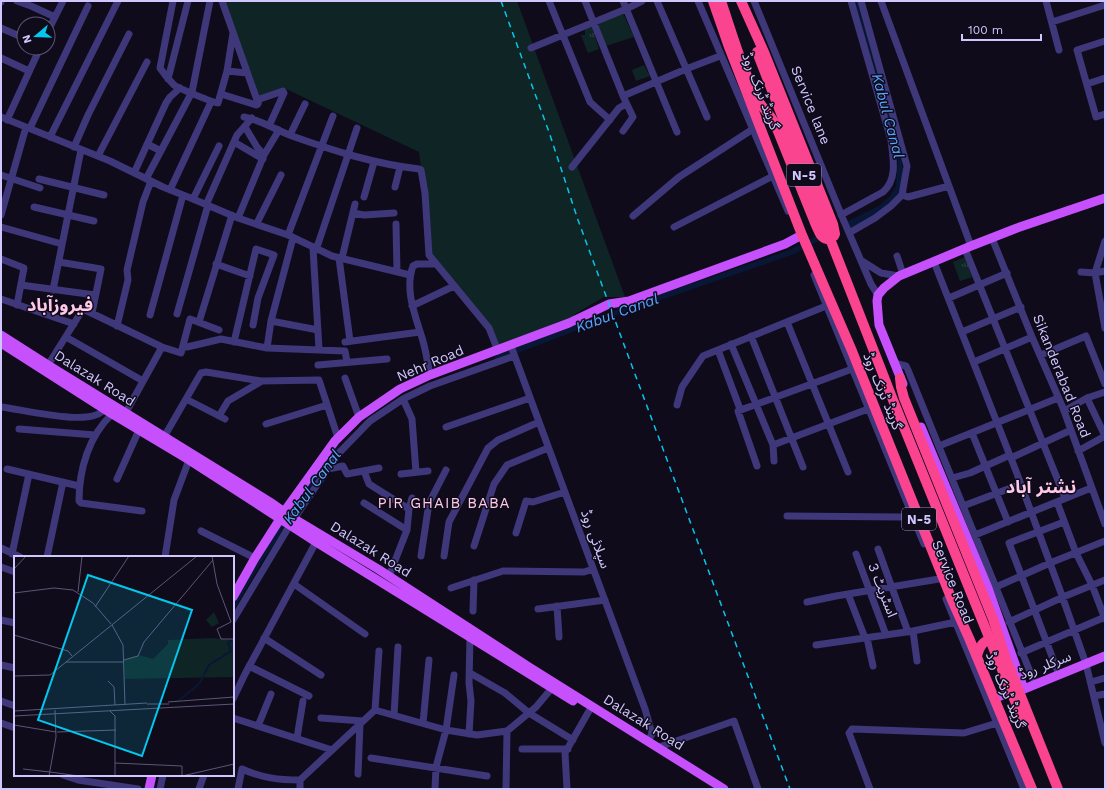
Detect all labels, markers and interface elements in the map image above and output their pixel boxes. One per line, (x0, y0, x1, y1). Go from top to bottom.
north arrow (16, 16, 56, 56)
scale bar (962, 16, 1041, 42)
text: 100 m (968, 23, 1003, 37)
text: N (20, 33, 34, 45)
street label: گرینڈ ٹرنک روڈ (738, 50, 783, 133)
street label: Service lane (788, 63, 834, 147)
water label: Kabul Canal (868, 71, 908, 161)
road number: N-5 (787, 164, 821, 186)
water label: Kabul Canal (573, 289, 662, 336)
district label: فیروزآباد (27, 294, 93, 316)
street label: Sikanderabad Road (1030, 312, 1094, 440)
street label: Nehr Road (394, 342, 466, 384)
street label: Dalazak Road (52, 347, 138, 409)
street label: گرینڈ ٹرنک روڈ (859, 350, 906, 432)
water label: Kabul Canal (279, 446, 345, 528)
district label: نشتر آباد (1006, 476, 1076, 498)
district label: PIR GHAIB BABA (378, 494, 510, 512)
street label: سپلائی روڈ (576, 507, 614, 571)
road number: N-5 (902, 508, 936, 530)
street label: Dalazak Road (328, 518, 414, 580)
street label: Service Road (929, 538, 977, 626)
inset map (14, 556, 234, 776)
street label: اسٹریٹ 3 (864, 560, 901, 620)
street label: سرکلر روڈ (1017, 648, 1074, 683)
street label: گرینڈ ٹرنک روڈ (982, 649, 1029, 731)
street label: Dalazak Road (601, 691, 687, 753)

